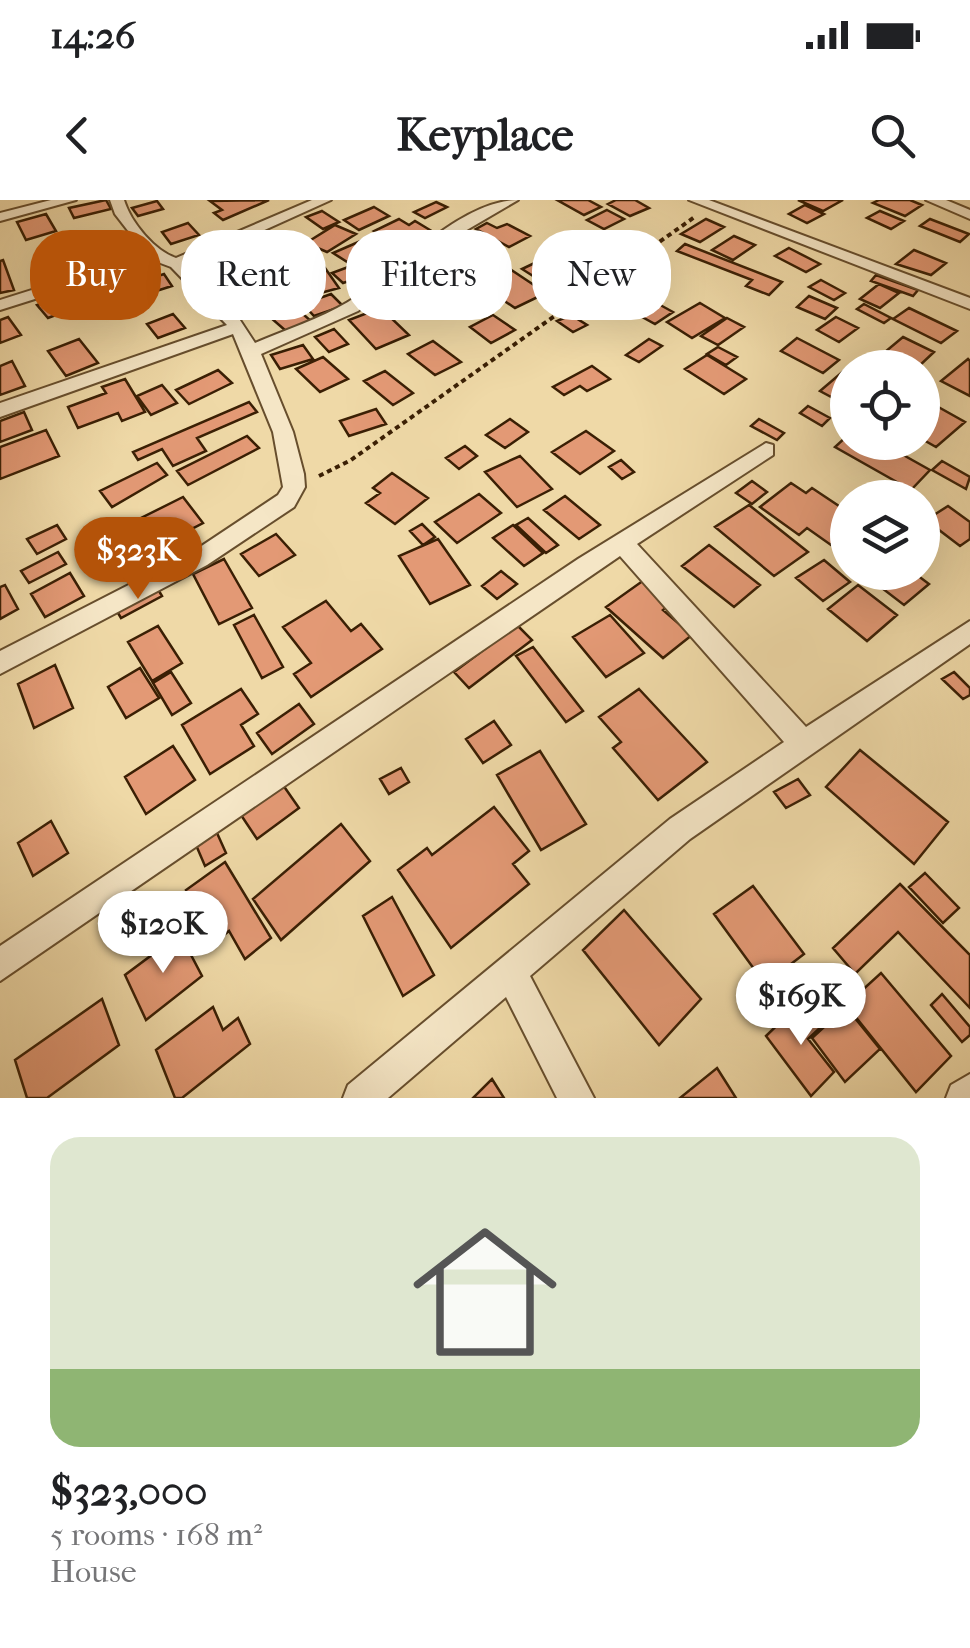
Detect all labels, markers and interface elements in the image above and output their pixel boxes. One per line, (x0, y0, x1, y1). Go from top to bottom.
text: 14:26 (50, 13, 135, 58)
icon: back (50, 108, 105, 163)
icon: search (865, 108, 920, 163)
text: Keyplace (397, 109, 573, 162)
chip: Buy (30, 230, 161, 320)
chip: Rent (181, 230, 326, 320)
chip: Filters (346, 230, 512, 320)
chip: New (532, 230, 671, 320)
map controls (830, 350, 940, 590)
button: locate (830, 350, 940, 460)
button: layers (830, 480, 940, 590)
pin: $323K (68, 517, 208, 602)
text: $323K (96, 531, 180, 568)
pin: $120K (93, 891, 233, 976)
text: $120K (120, 905, 206, 942)
pin: $169K (731, 963, 871, 1048)
text: $169K (758, 977, 844, 1014)
icon: home (395, 1202, 575, 1382)
text: $323,000 (50, 1467, 207, 1516)
text: 5 rooms · 168 m² (50, 1516, 262, 1553)
text: House (50, 1553, 137, 1590)

